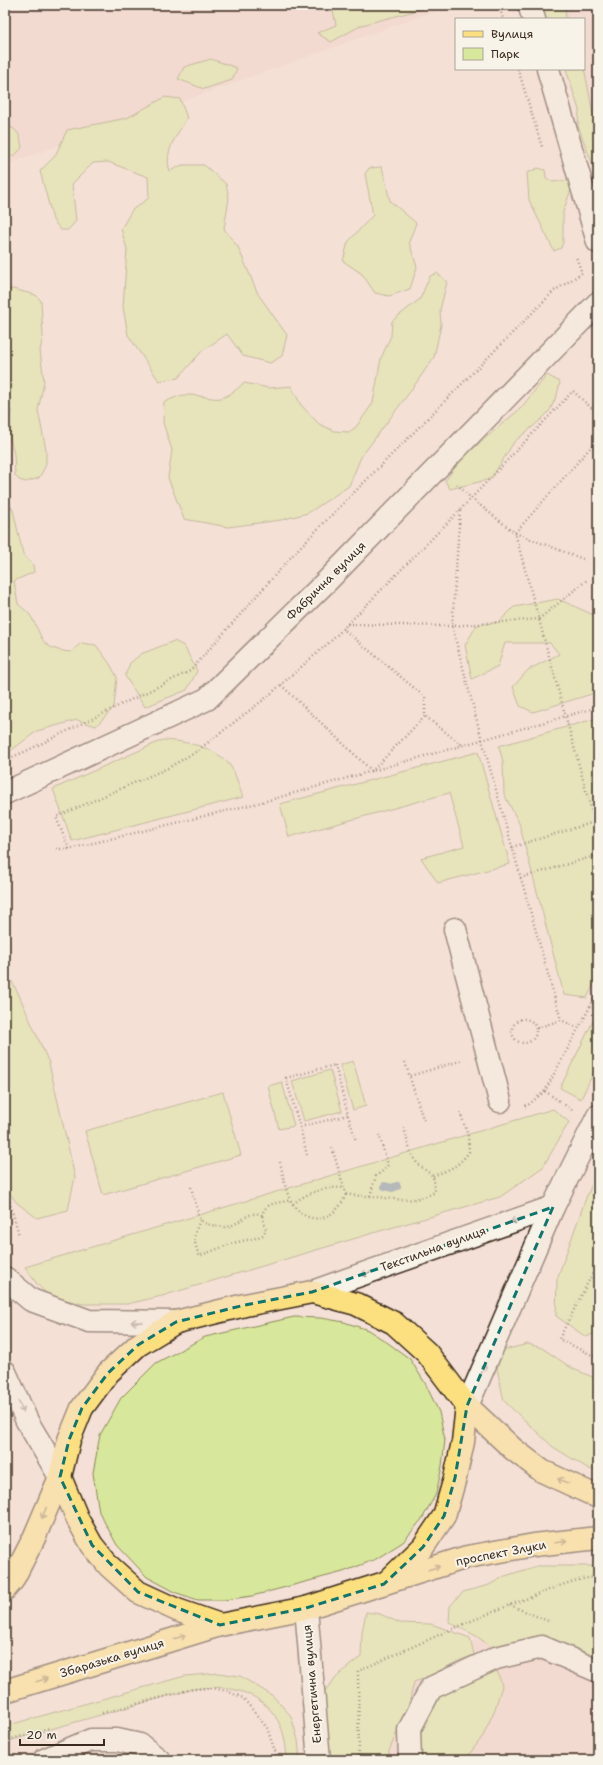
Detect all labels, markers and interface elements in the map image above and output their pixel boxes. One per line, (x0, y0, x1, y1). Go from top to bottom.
legend (455, 18, 585, 70)
text: Вулиця (491, 26, 533, 42)
text: Парк (491, 46, 520, 62)
street label: Фабрична вулиця (283, 538, 369, 624)
one-way arrow (510, 1216, 522, 1224)
street label: Текстильна вулиця (378, 1222, 488, 1276)
one-way arrow (362, 1269, 374, 1277)
one-way arrow (131, 1318, 144, 1326)
one-way arrow (479, 1364, 487, 1376)
one-way arrow (18, 1401, 25, 1413)
one-way arrow (557, 1477, 569, 1484)
one-way arrow (40, 1506, 48, 1518)
street label: проспект Злуки (455, 1536, 548, 1570)
one-way arrow (554, 1538, 567, 1546)
one-way arrow (428, 1564, 441, 1571)
street label: Енергетична вулиця (299, 1624, 325, 1744)
one-way arrow (173, 1633, 186, 1640)
street label: Збаразька вулиця (58, 1635, 166, 1681)
one-way arrow (36, 1676, 49, 1683)
scale bar (20, 1721, 104, 1747)
text: 20 m (26, 1727, 57, 1743)

